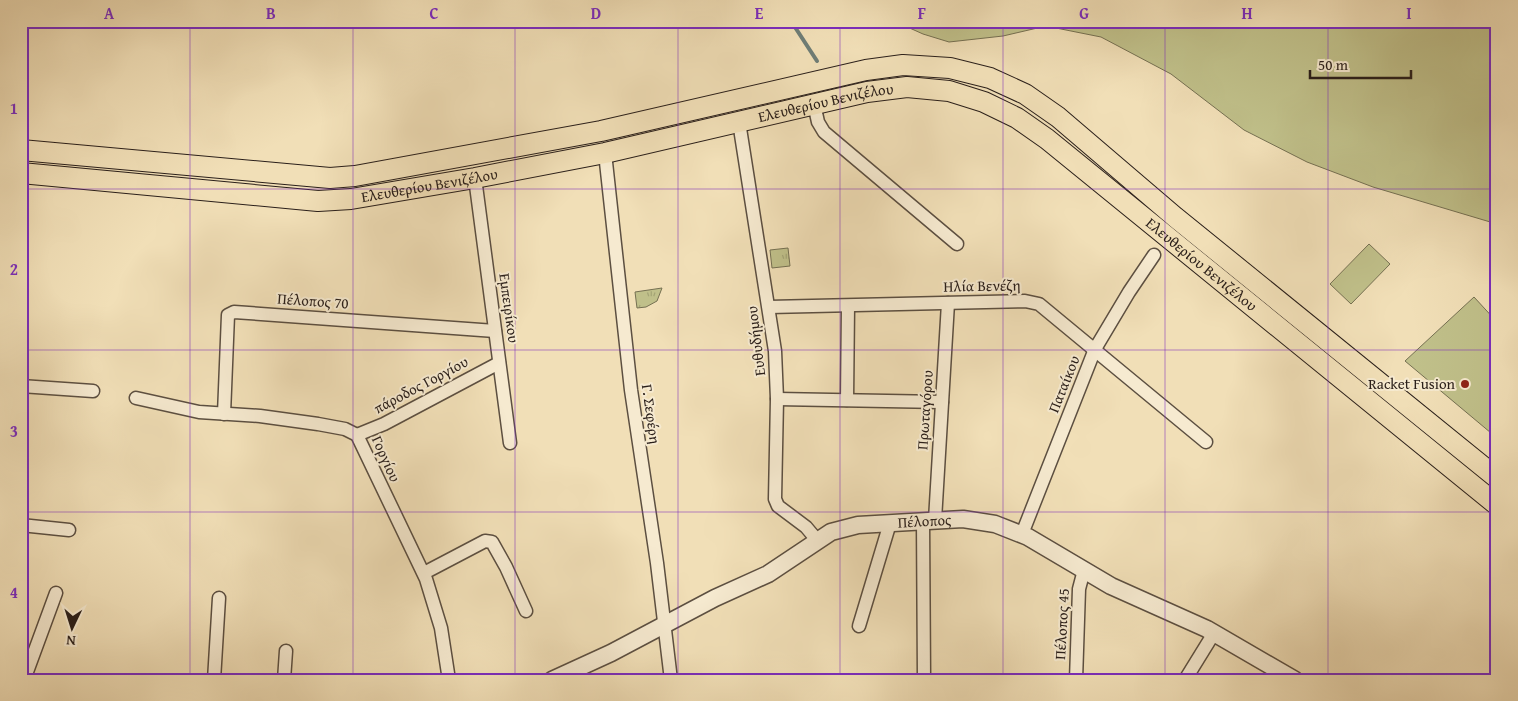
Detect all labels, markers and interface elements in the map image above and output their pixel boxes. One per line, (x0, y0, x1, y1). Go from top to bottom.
text: A (104, 1, 115, 25)
text: B (266, 1, 276, 25)
text: C (429, 1, 439, 25)
text: D (591, 1, 601, 25)
text: E (755, 1, 764, 25)
text: F (918, 1, 926, 25)
text: G (1079, 1, 1089, 25)
text: H (1241, 1, 1253, 25)
text: I (1406, 1, 1412, 25)
scale bar (1310, 48, 1412, 80)
text: 50 m (1318, 54, 1349, 75)
street label: Ελευθερίου Βενιζέλου (756, 78, 895, 127)
text: 1 (10, 96, 18, 120)
street label: Ελευθερίου Βενιζέλου (360, 163, 500, 207)
street label: Ελευθερίου Βενιζέλου (1142, 212, 1262, 316)
text: 2 (10, 257, 18, 281)
street label: Εμπειρίκου (494, 272, 525, 344)
street label: Ηλία Βενέζη (943, 274, 1021, 297)
street label: Πέλοπος 70 (277, 288, 349, 313)
street label: Ευθυδήμου (741, 305, 770, 377)
street label: πάροδος Γοργίου (370, 351, 472, 418)
street label: Παταίκου (1043, 352, 1085, 416)
street label: Πρωταγόρου (911, 369, 938, 450)
place label: Racket Fusion (1368, 373, 1456, 394)
marker: Racket Fusion (1459, 378, 1471, 390)
street label: Γ. Σεφέρη (637, 383, 666, 445)
text: 3 (10, 419, 18, 443)
street label: Γοργίου (367, 432, 406, 485)
street label: Πέλοπος (897, 509, 953, 533)
text: 4 (10, 580, 18, 604)
street label: Πέλοπος 45 (1049, 588, 1074, 660)
north arrow (48, 604, 98, 654)
text: N (65, 631, 76, 651)

